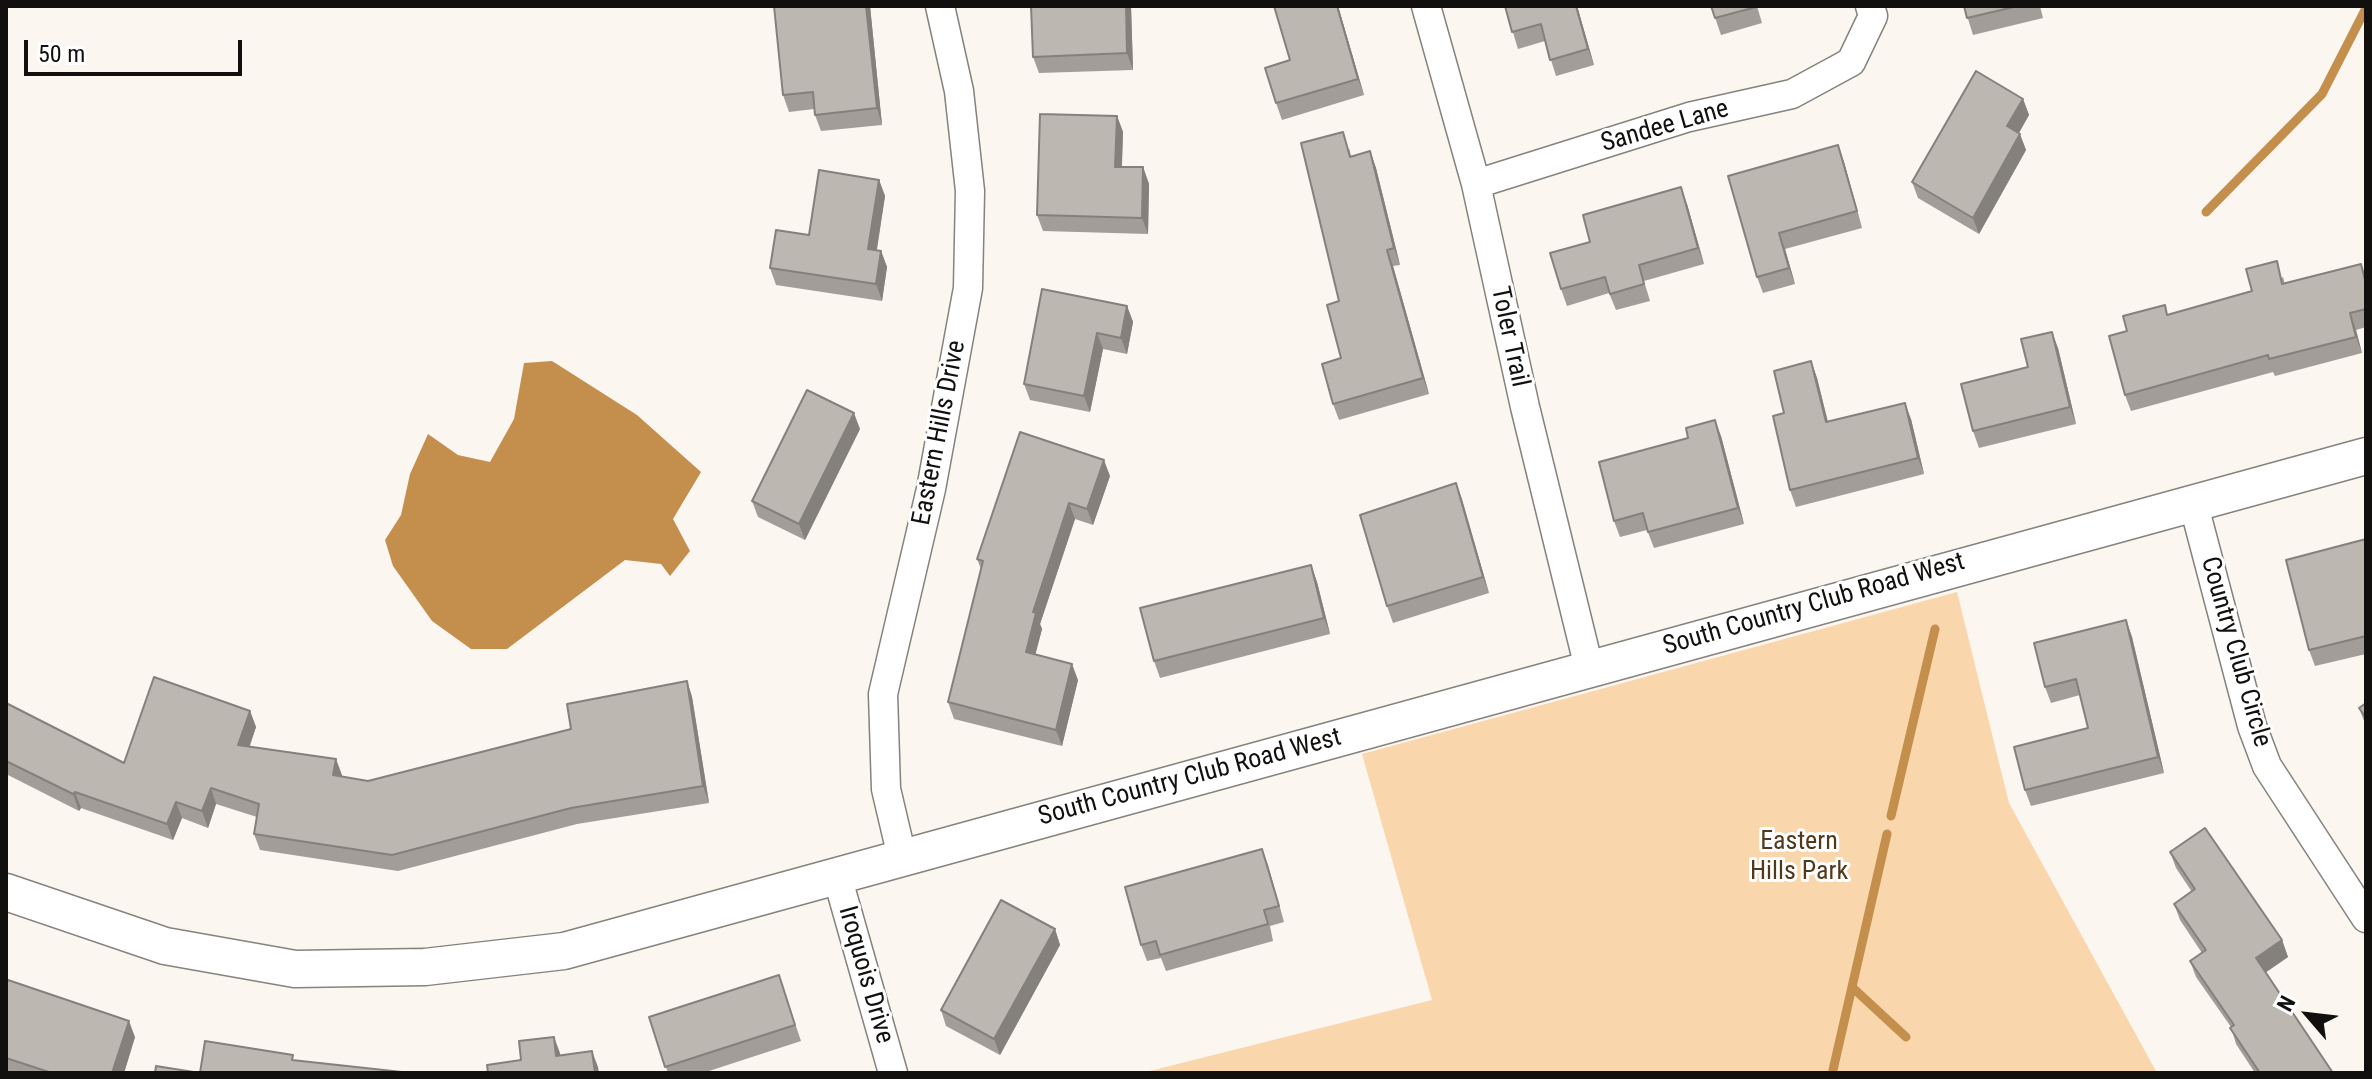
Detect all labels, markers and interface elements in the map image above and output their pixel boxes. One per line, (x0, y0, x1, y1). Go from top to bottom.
scale bar (28, 24, 246, 74)
text: 50 m (38, 40, 85, 68)
street label: Sandee Lane (1598, 94, 1732, 160)
street label: Toler Trail (1483, 284, 1535, 390)
street label: Eastern Hills Drive (907, 338, 973, 528)
street label: South Country Club Road West (1660, 547, 1968, 663)
street label: Country Club Circle (2193, 553, 2277, 751)
street label: South Country Club Road West (1035, 723, 1345, 833)
park label: Eastern Hills Park (1750, 826, 1848, 888)
street label: Iroquois Drive (831, 903, 899, 1047)
north arrow (2268, 975, 2348, 1055)
text: N (2272, 992, 2301, 1015)

